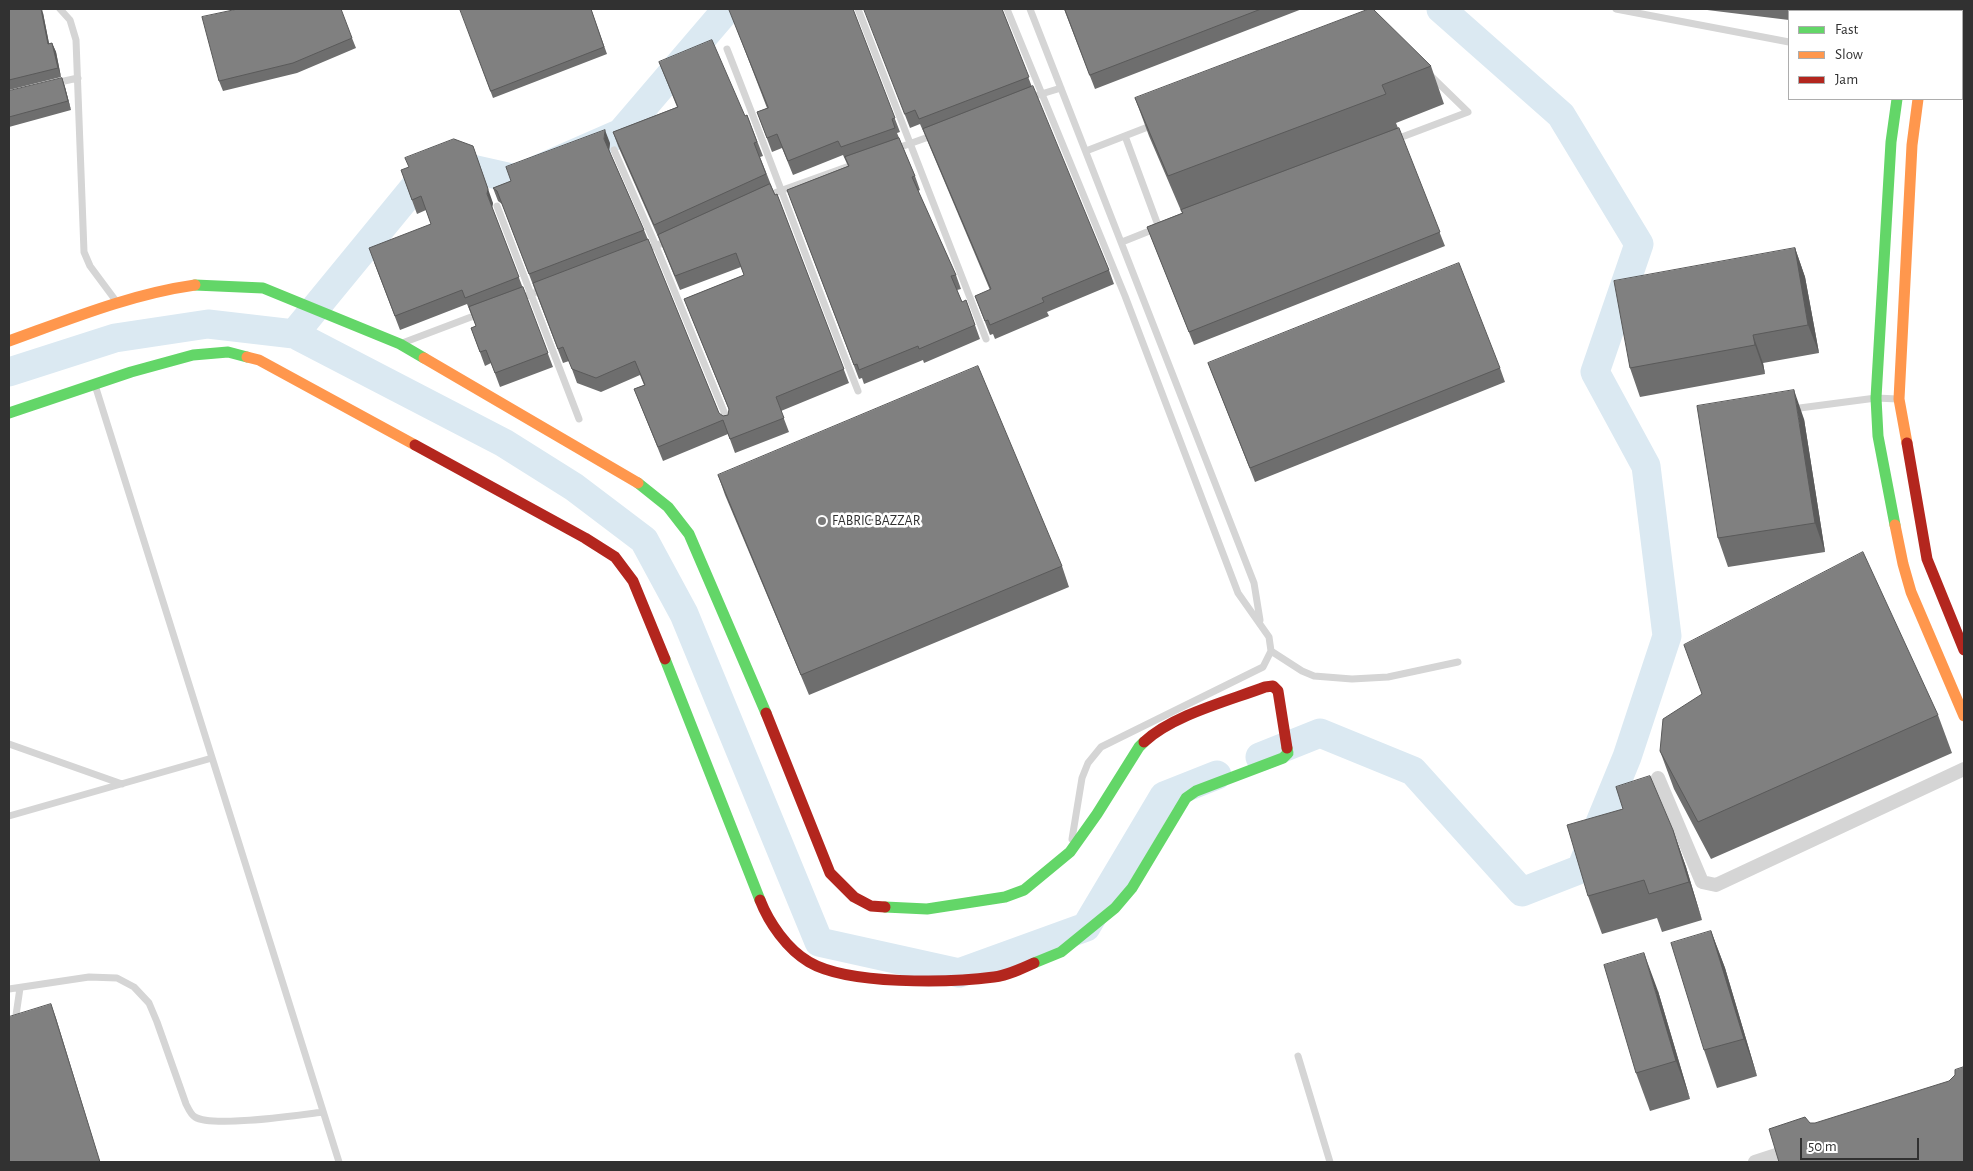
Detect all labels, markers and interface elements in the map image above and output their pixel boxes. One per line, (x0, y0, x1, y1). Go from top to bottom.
legend (1788, 10, 1963, 100)
text: Fast (1835, 22, 1858, 37)
text: Slow (1835, 47, 1863, 62)
text: Jam (1835, 72, 1858, 87)
place label: FABRIC BAZZAR (832, 513, 920, 529)
marker: FABRIC BAZZAR (816, 515, 828, 527)
scale bar (1803, 1128, 1922, 1160)
text: 50 m (1808, 1139, 1837, 1154)

